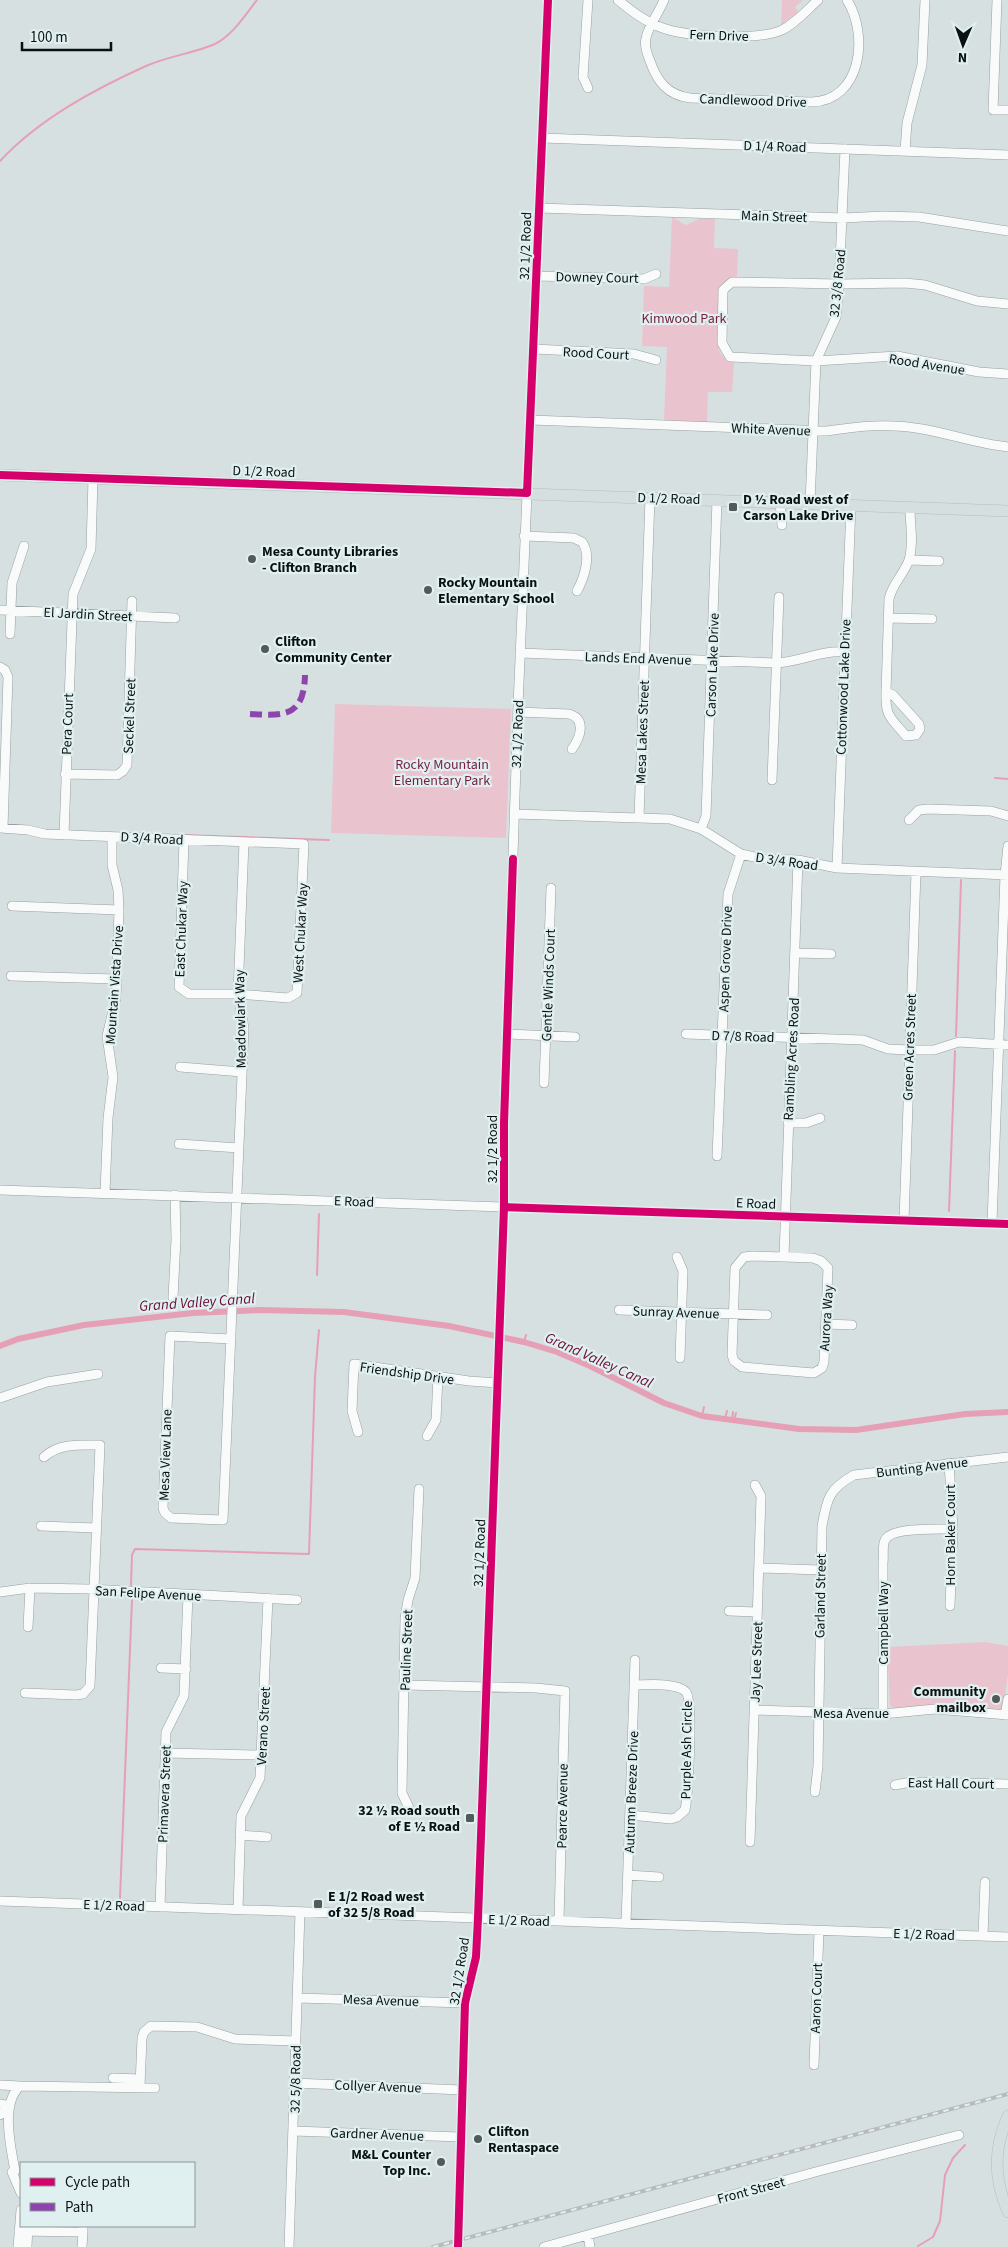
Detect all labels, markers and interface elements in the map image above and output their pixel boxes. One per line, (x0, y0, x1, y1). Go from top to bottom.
scale bar (22, 20, 111, 52)
north arrow (938, 20, 988, 70)
street label: Fern Drive (689, 25, 749, 47)
text: 100 m (30, 27, 68, 48)
text: N (958, 47, 968, 67)
street label: Candlewood Drive (699, 89, 807, 113)
street label: D 1/4 Road (743, 136, 807, 158)
street label: Main Street (741, 206, 808, 228)
street label: 32 1/2 Road (515, 212, 537, 281)
street label: 32 3/8 Road (824, 248, 852, 318)
street label: Downey Court (555, 267, 639, 289)
park label: Kimwood Park (641, 309, 727, 329)
street label: Rood Court (562, 342, 630, 366)
street label: Rood Avenue (887, 349, 966, 381)
street label: White Avenue (731, 419, 811, 441)
street label: D 1/2 Road (232, 461, 296, 483)
street label: D 1/2 Road (637, 488, 701, 510)
place label: D ½ Road west of Carson Lake Drive (743, 490, 854, 526)
marker: D ½ Road west of Carson Lake Drive (727, 501, 739, 513)
place label: Mesa County Libraries - Clifton Branch (262, 542, 398, 578)
marker: Mesa County Libraries - Clifton Branch (246, 553, 258, 565)
place label: Rocky Mountain Elementary School (438, 573, 554, 609)
marker: Rocky Mountain Elementary School (422, 584, 434, 596)
street label: El Jardin Street (43, 603, 133, 627)
street label: Carson Lake Drive (701, 612, 725, 718)
street label: Cottonwood Lake Drive (832, 619, 856, 755)
place label: Clifton Community Center (275, 632, 392, 668)
marker: Clifton Community Center (259, 643, 271, 655)
street label: Lands End Avenue (584, 647, 692, 671)
street label: Seckel Street (119, 678, 141, 754)
street label: Mesa Lakes Street (631, 679, 655, 784)
street label: Pera Court (57, 693, 79, 755)
street label: 32 1/2 Road (507, 700, 529, 769)
park label: Rocky Mountain Elementary Park (394, 755, 490, 791)
street label: D 3/4 Road (120, 827, 184, 851)
street label: D 3/4 Road (754, 848, 819, 876)
street label: East Chukar Way (170, 880, 194, 978)
street label: West Chukar Way (288, 882, 314, 984)
street label: Aspen Grove Drive (714, 905, 738, 1013)
street label: Mountain Vista Drive (101, 925, 129, 1045)
street label: Gentle Winds Court (537, 928, 561, 1042)
street label: Meadowlark Way (230, 969, 252, 1069)
street label: Green Acres Street (898, 993, 922, 1101)
street label: Rambling Acres Road (779, 997, 805, 1121)
street label: D 7/8 Road (711, 1026, 775, 1048)
street label: 32 1/2 Road (483, 1115, 503, 1183)
street label: E Road (334, 1191, 374, 1213)
street label: E Road (736, 1193, 776, 1215)
street label: Aurora Way (815, 1284, 839, 1352)
water label: Grand Valley Canal (138, 1288, 256, 1317)
street label: Sunray Avenue (632, 1301, 720, 1325)
water label: Grand Valley Canal (542, 1327, 656, 1394)
street label: Friendship Drive (358, 1357, 455, 1391)
street label: Mesa View Lane (154, 1409, 178, 1501)
street label: Bunting Avenue (875, 1452, 969, 1484)
street label: Horn Baker Court (941, 1484, 961, 1586)
street label: 32 1/2 Road (469, 1519, 491, 1588)
street label: Garland Street (810, 1553, 832, 1638)
street label: San Felipe Avenue (94, 1581, 202, 1607)
street label: Campbell Way (874, 1581, 894, 1665)
street label: Pauline Street (396, 1609, 418, 1691)
street label: Jay Lee Street (746, 1621, 768, 1703)
place label: Community mailbox (914, 1682, 987, 1718)
street label: Verano Street (252, 1686, 276, 1766)
marker: Community mailbox (990, 1693, 1002, 1705)
street label: Purple Ash Circle (676, 1700, 698, 1800)
street label: Mesa Avenue (813, 1704, 889, 1724)
street label: Autumn Breeze Drive (620, 1731, 644, 1853)
street label: Primavera Street (153, 1745, 177, 1843)
street label: Pearce Avenue (552, 1763, 574, 1849)
street label: East Hall Court (908, 1773, 995, 1795)
place label: 32 ½ Road south of E ½ Road (358, 1801, 460, 1837)
marker: 32 ½ Road south of E ½ Road (464, 1812, 476, 1824)
place label: E 1/2 Road west of 32 5/8 Road (328, 1887, 425, 1923)
street label: E 1/2 Road (83, 1895, 145, 1917)
marker: E 1/2 Road west of 32 5/8 Road (312, 1898, 324, 1910)
street label: E 1/2 Road (488, 1910, 550, 1932)
street label: E 1/2 Road (893, 1924, 955, 1946)
street label: 32 1/2 Road (445, 1936, 475, 2006)
street label: Aaron Court (806, 1962, 828, 2034)
street label: Mesa Avenue (343, 1990, 419, 2012)
street label: 32 5/8 Road (285, 2045, 307, 2113)
street label: Collyer Avenue (334, 2075, 422, 2099)
place label: Clifton Rentaspace (488, 2122, 559, 2158)
street label: Gardner Avenue (330, 2123, 424, 2147)
marker: Clifton Rentaspace (472, 2133, 484, 2145)
place label: M&L Counter Top Inc. (351, 2145, 431, 2181)
marker: M&L Counter Top Inc. (435, 2156, 447, 2168)
legend (20, 2162, 195, 2227)
text: Cycle path (65, 2172, 130, 2193)
street label: Front Street (715, 2172, 788, 2210)
text: Path (65, 2197, 93, 2218)

